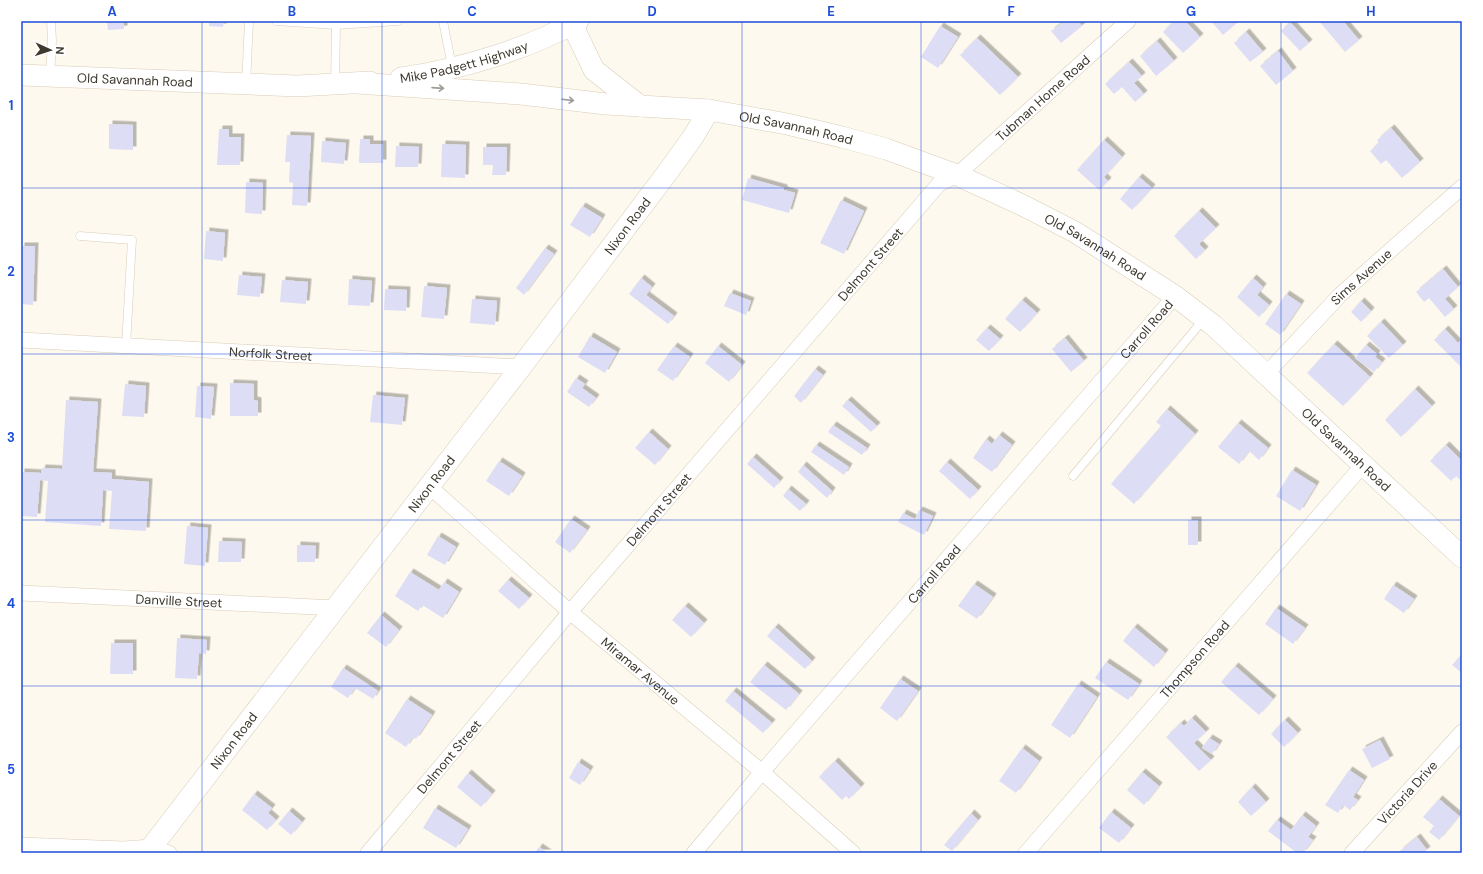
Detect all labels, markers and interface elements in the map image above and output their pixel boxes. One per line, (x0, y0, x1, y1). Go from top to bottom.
text: A (107, 3, 117, 20)
text: B (288, 3, 296, 20)
text: C (467, 3, 477, 20)
text: D (647, 3, 657, 20)
text: E (827, 3, 835, 20)
text: F (1007, 3, 1015, 20)
text: G (1186, 3, 1196, 20)
text: H (1366, 3, 1376, 20)
north arrow (30, 30, 70, 70)
street label: Mike Padgett Highway (399, 37, 531, 87)
text: N (53, 46, 67, 55)
street label: Tubman Home Road (992, 51, 1094, 145)
street label: Old Savannah Road (77, 69, 193, 91)
one-way arrow (431, 84, 444, 92)
one-way arrow (561, 96, 574, 103)
text: 1 (9, 97, 13, 114)
street label: Old Savannah Road (738, 108, 855, 149)
street label: Nixon Road (601, 194, 655, 258)
street label: Old Savannah Road (1041, 210, 1149, 284)
street label: Delmont Street (834, 224, 907, 304)
street label: Sims Avenue (1327, 245, 1395, 309)
text: 2 (7, 263, 15, 280)
street label: Carroll Road (1116, 296, 1177, 363)
street label: Norfolk Street (229, 343, 313, 365)
street label: Old Savannah Road (1298, 404, 1394, 495)
text: 3 (7, 429, 15, 446)
street label: Nixon Road (404, 452, 459, 516)
street label: Delmont Street (623, 469, 695, 550)
street label: Carroll Road (904, 541, 965, 607)
street label: Danville Street (135, 590, 223, 612)
text: 4 (7, 595, 15, 612)
street label: Thompson Road (1156, 617, 1233, 702)
street label: Miramar Avenue (598, 634, 683, 709)
street label: Nixon Road (207, 709, 261, 773)
street label: Delmont Street (413, 716, 485, 797)
street label: Victoria Drive (1374, 757, 1441, 828)
text: 5 (7, 761, 15, 778)

